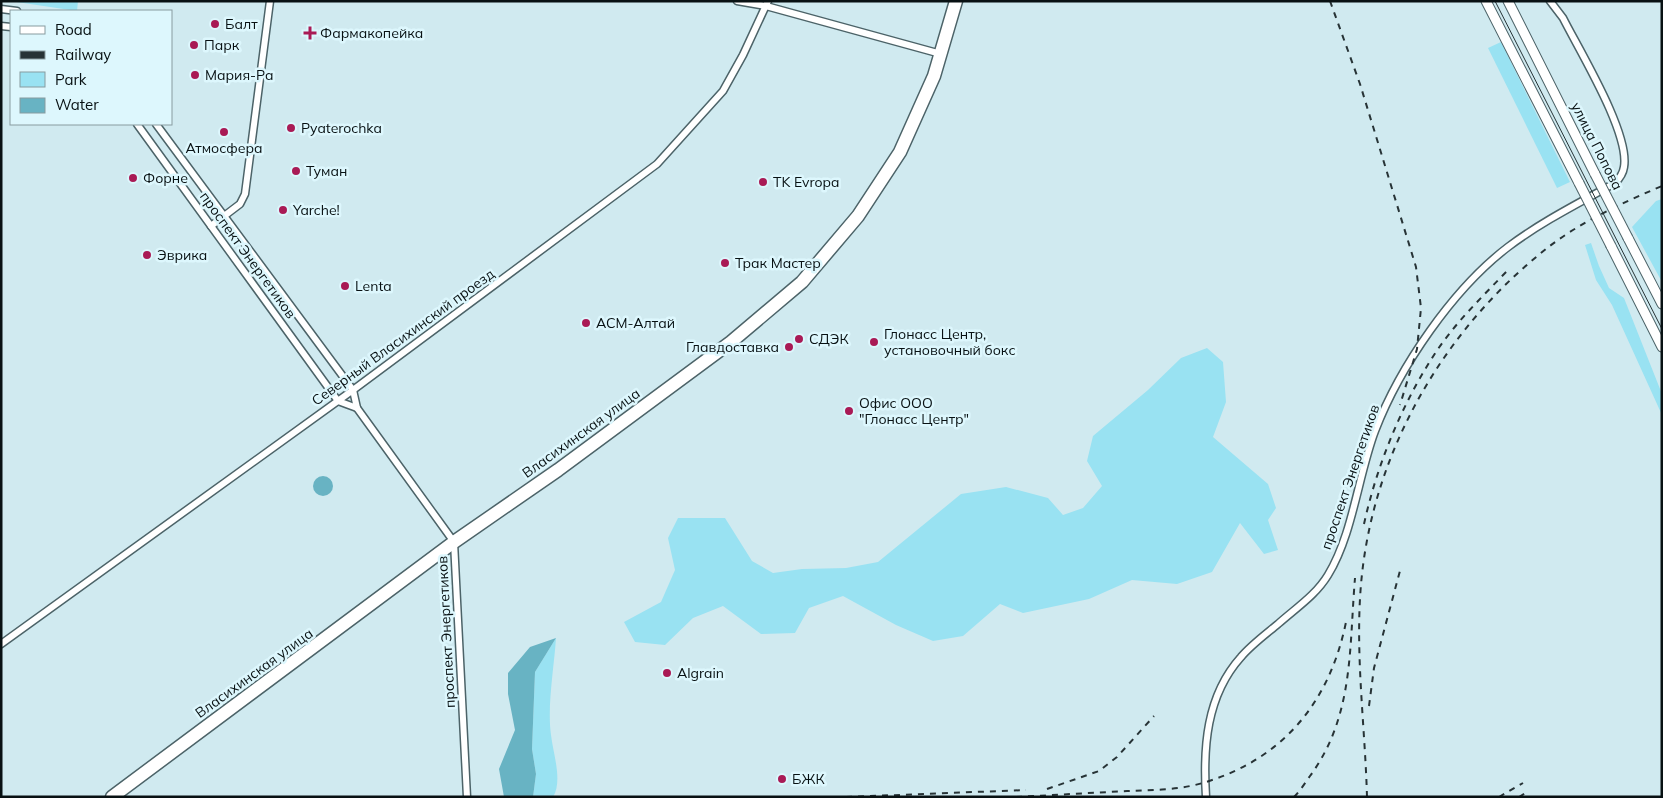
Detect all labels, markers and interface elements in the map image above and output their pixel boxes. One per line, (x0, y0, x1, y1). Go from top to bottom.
legend (10, 10, 172, 125)
place label: Балт (225, 15, 258, 33)
marker: Балт (209, 18, 221, 30)
text: Road (55, 20, 92, 39)
place label: Фармакопейка (320, 24, 423, 42)
marker: Фармакопейка (304, 27, 316, 39)
place label: Парк (204, 36, 240, 54)
marker: Парк (188, 39, 200, 51)
text: Railway (55, 45, 111, 64)
place label: Мария-Ра (205, 66, 274, 84)
marker: Мария-Ра (189, 69, 201, 81)
text: Park (55, 70, 87, 89)
text: Water (55, 95, 99, 114)
street label: улица Попова (1567, 99, 1627, 193)
place label: Pyaterochka (301, 119, 382, 137)
marker: Pyaterochka (285, 122, 297, 134)
marker: Атмосфера (218, 126, 230, 138)
place label: Атмосфера (185, 139, 263, 157)
place label: Туман (306, 162, 347, 180)
marker: Туман (290, 165, 302, 177)
place label: Форне (143, 169, 188, 187)
marker: Форне (127, 172, 139, 184)
place label: TK Evropa (773, 173, 839, 191)
marker: TK Evropa (757, 176, 769, 188)
street label: проспект Энергетиков (196, 188, 300, 322)
place label: Yarche! (292, 201, 340, 219)
marker: Yarche! (277, 204, 289, 216)
place label: Эврика (157, 246, 207, 264)
marker: Эврика (141, 249, 153, 261)
place label: Трак Мастер (735, 254, 821, 272)
marker: Трак Мастер (719, 257, 731, 269)
street label: Северный Власихинский проезд (308, 264, 498, 409)
place label: Lenta (355, 277, 392, 295)
marker: Lenta (339, 280, 351, 292)
place label: АСМ-Алтай (596, 314, 675, 332)
marker: АСМ-Алтай (580, 317, 592, 329)
place label: Глонасс Центр, установочный бокс (884, 325, 1015, 359)
place label: СДЭК (809, 330, 849, 348)
marker: СДЭК (793, 333, 805, 345)
marker: Глонасс Центр, установочный бокс (868, 336, 880, 348)
place label: Главдоставка (686, 338, 779, 356)
marker: Главдоставка (783, 341, 795, 353)
street label: Власихинская улица (519, 384, 643, 482)
place label: Офис ООО "Глонасс Центр" (859, 394, 969, 428)
street label: проспект Энергетиков (1317, 402, 1383, 552)
marker: Офис ООО "Глонасс Центр" (843, 405, 855, 417)
street label: проспект Энергетиков (433, 555, 459, 708)
street label: Власихинская улица (192, 624, 316, 722)
place label: Algrain (677, 664, 724, 682)
marker: Algrain (661, 667, 673, 679)
place label: БЖК (792, 770, 825, 788)
marker: БЖК (776, 773, 788, 785)

